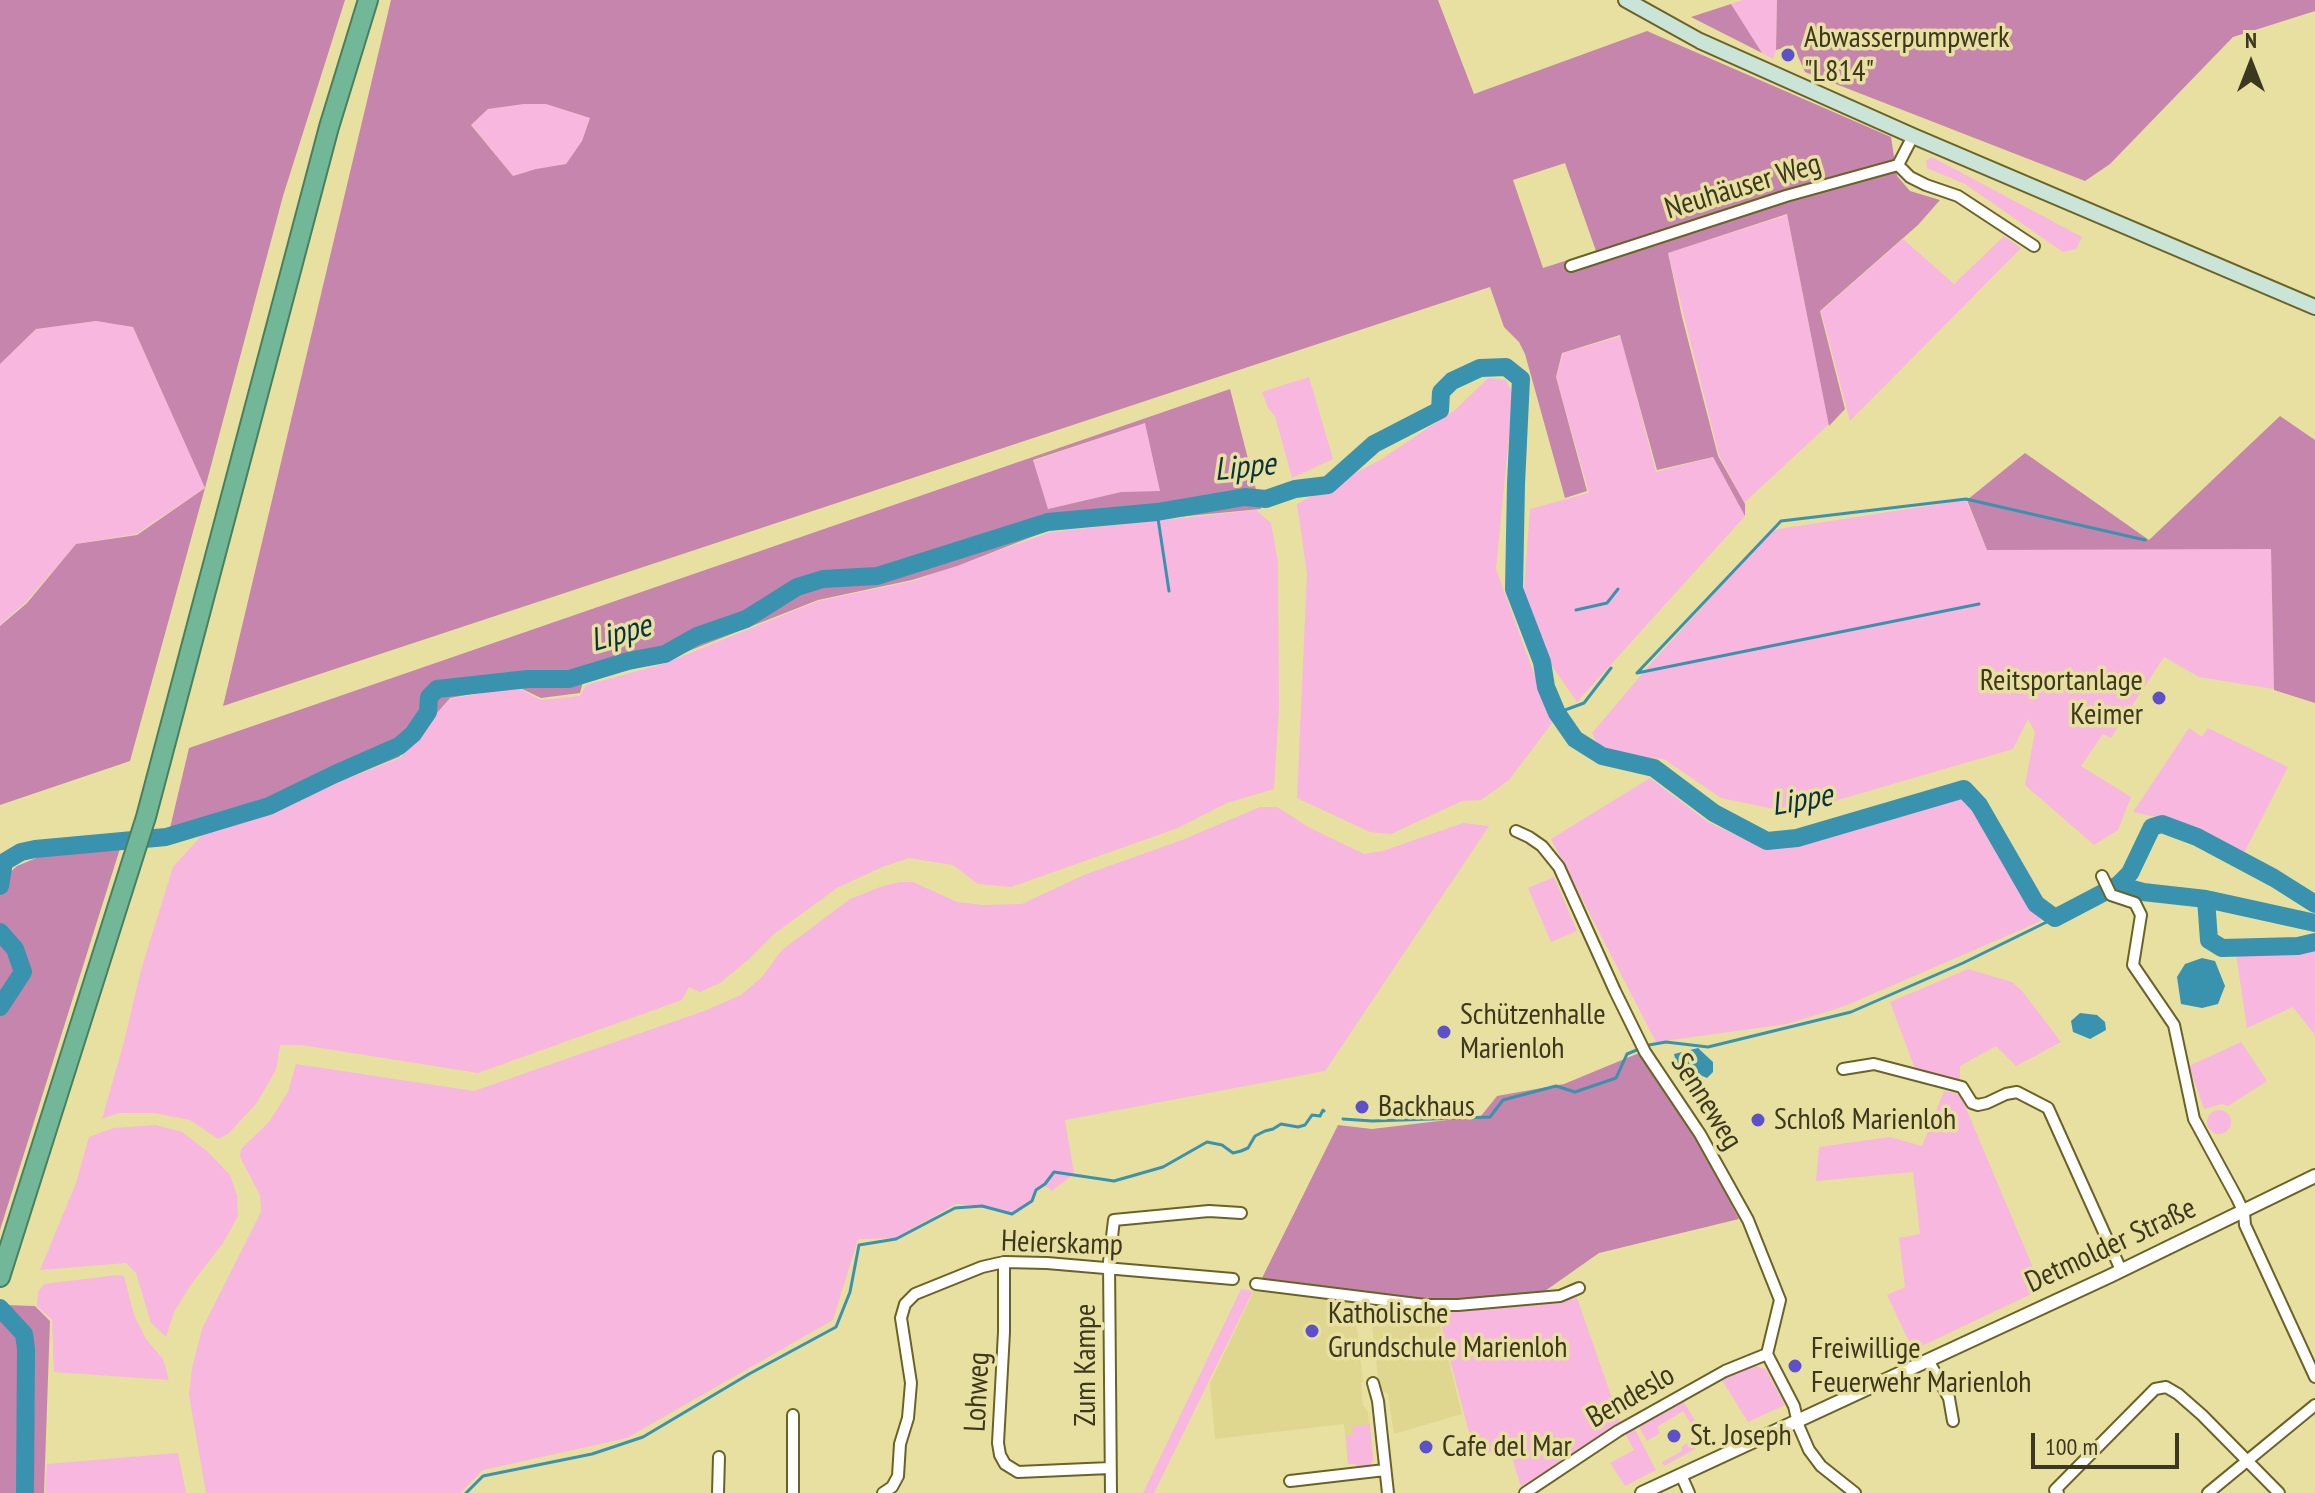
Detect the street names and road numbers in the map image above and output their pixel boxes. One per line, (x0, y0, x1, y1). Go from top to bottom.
street label: Neuhäuser Weg (1661, 146, 1825, 228)
street label: Senneweg (1663, 1047, 1749, 1157)
street label: Detmolder Straße (2020, 1191, 2202, 1301)
street label: Heierskamp (1000, 1224, 1124, 1264)
street label: Zum Kampe (1068, 1304, 1104, 1426)
street label: Lohweg (958, 1351, 998, 1433)
street label: Bendeslo (1581, 1358, 1681, 1436)

